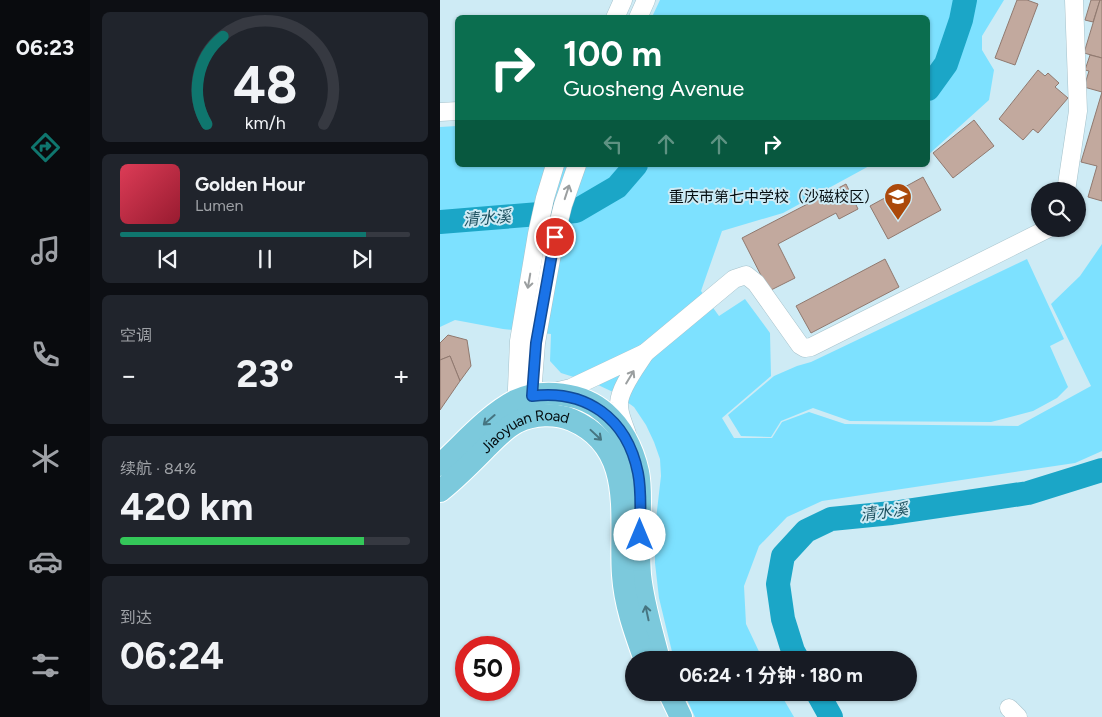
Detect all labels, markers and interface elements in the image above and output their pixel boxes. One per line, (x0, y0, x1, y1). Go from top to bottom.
text: 100 m (563, 33, 662, 75)
text: 06:23 (16, 34, 74, 61)
icon: right (480, 35, 545, 100)
text: 48 (233, 54, 297, 116)
text: Guosheng Avenue (563, 75, 744, 102)
text: km/h (245, 112, 285, 133)
icon: directions (28, 130, 63, 165)
icon: left (599, 130, 627, 158)
icon: ahead (652, 130, 680, 158)
icon: ahead (705, 130, 733, 158)
icon: right (758, 130, 786, 158)
text: Golden Hour (195, 173, 305, 196)
school or university icon: 重庆市第七中学校（沙磁校区） (883, 182, 913, 221)
map controls (1031, 182, 1086, 237)
button: search (1031, 182, 1086, 237)
one-way arrow (563, 185, 572, 201)
place label: 重庆市第七中学校（沙磁校区） (669, 188, 879, 206)
text: Lumen (195, 196, 244, 215)
water label: 清水溪 (462, 206, 514, 230)
pin (534, 216, 576, 258)
icon: arrive (541, 223, 569, 251)
icon: music (28, 233, 63, 268)
icon: previous (154, 245, 182, 273)
icon: pause (251, 245, 279, 273)
icon: next (348, 245, 376, 273)
one-way arrow (524, 272, 534, 288)
text: 空调 (120, 326, 152, 345)
icon: phone (28, 337, 63, 372)
text: 23° (236, 351, 294, 397)
text: − (120, 358, 137, 392)
text: + (393, 358, 410, 392)
one-way arrow (626, 371, 636, 385)
street label: Jiaoyuan Road (477, 406, 571, 457)
one-way arrow (483, 414, 496, 426)
one-way arrow (590, 429, 602, 441)
icon: climate (28, 441, 63, 476)
text: 续航 · 84% (120, 459, 196, 478)
text: 420 km (120, 484, 253, 530)
water label: 清水溪 (859, 499, 911, 525)
position arrow (613, 508, 665, 560)
icon: car (28, 544, 63, 579)
one-way arrow (642, 605, 651, 621)
text: 到达 (120, 608, 152, 627)
text: 06:24 (120, 633, 224, 679)
speed limit sign: 50 (455, 636, 520, 701)
icon: filters (28, 648, 63, 683)
text: 06:24 · 1 分钟 · 180 m (679, 664, 863, 687)

